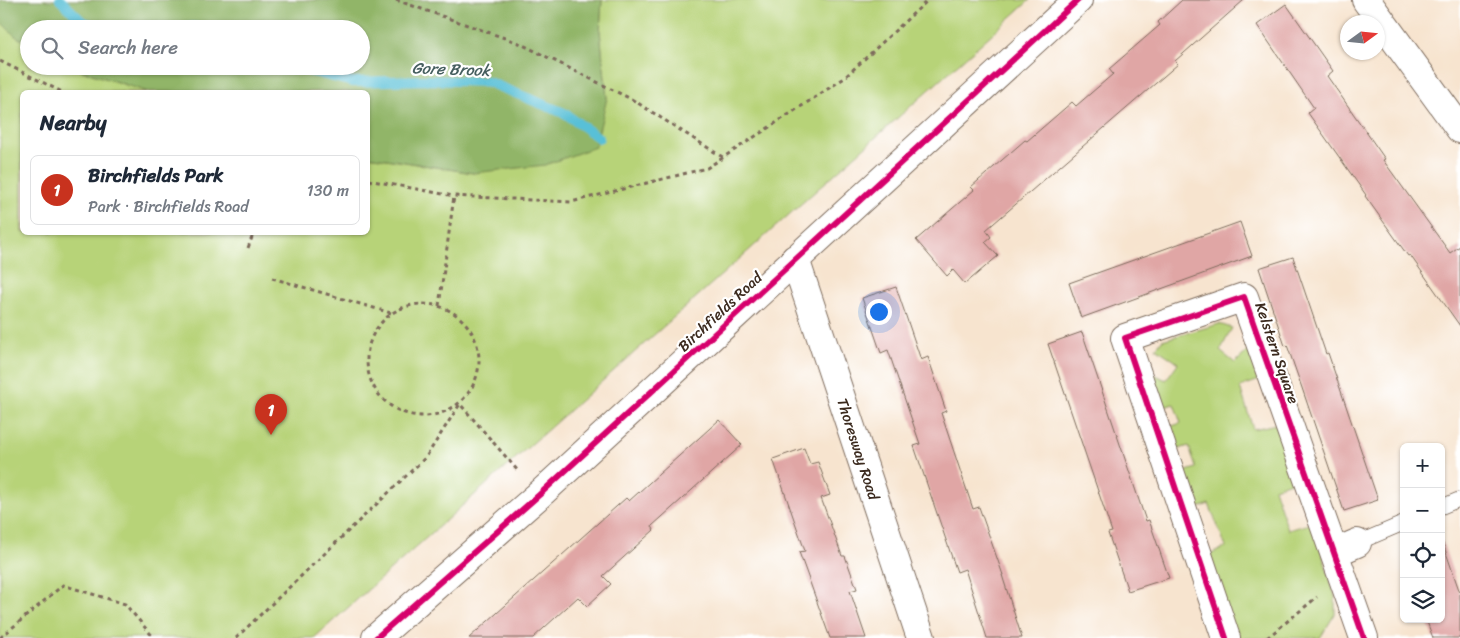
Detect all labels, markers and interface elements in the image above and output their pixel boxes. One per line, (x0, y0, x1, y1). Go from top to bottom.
north arrow (1340, 15, 1385, 60)
search box (20, 20, 370, 75)
text: Search here (78, 31, 178, 64)
icon: search (38, 34, 66, 62)
water label: Gore Brook (411, 53, 492, 85)
text: Nearby (40, 104, 106, 142)
text: Birchfields Park (88, 159, 223, 192)
text: 1 (54, 176, 60, 205)
text: 130 m (307, 176, 349, 205)
text: Park · Birchfields Road (88, 192, 249, 221)
street label: Birchfields Road (672, 265, 769, 358)
your location (866, 299, 892, 325)
street label: Kelstern Square (1247, 299, 1307, 408)
pin: 1 (255, 394, 287, 435)
street label: Thoresway Road (829, 395, 887, 504)
map controls (1400, 443, 1445, 623)
button: + (1400, 443, 1445, 488)
button: − (1400, 488, 1445, 533)
button: locate (1400, 533, 1445, 578)
button: layers (1400, 578, 1445, 623)

